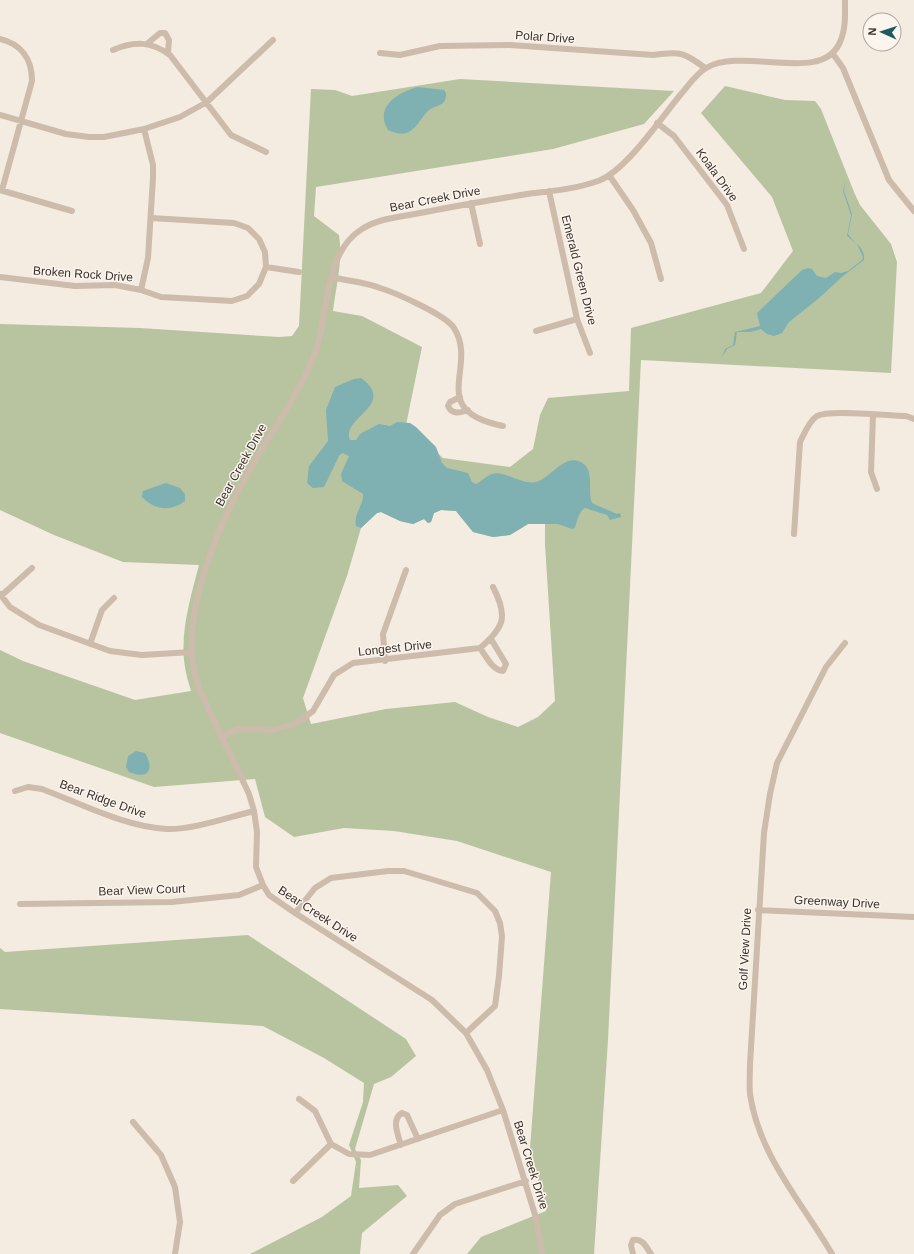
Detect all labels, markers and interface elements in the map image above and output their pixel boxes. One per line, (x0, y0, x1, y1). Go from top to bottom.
north arrow (862, 12, 902, 52)
text: N (866, 27, 878, 36)
street label: Polar Drive (515, 28, 575, 46)
street label: Koala Drive (693, 146, 741, 204)
street label: Bear Creek Drive (388, 183, 482, 215)
street label: Emerald Green Drive (559, 214, 600, 327)
street label: Broken Rock Drive (33, 264, 134, 284)
street label: Bear Creek Drive (213, 421, 270, 509)
street label: Longest Drive (357, 637, 433, 659)
street label: Bear Ridge Drive (58, 777, 149, 821)
street label: Bear View Court (98, 881, 186, 899)
street label: Bear Creek Drive (276, 883, 361, 945)
street label: Greenway Drive (794, 893, 881, 911)
street label: Golf View Drive (736, 907, 754, 991)
street label: Bear Creek Drive (511, 1119, 551, 1211)

